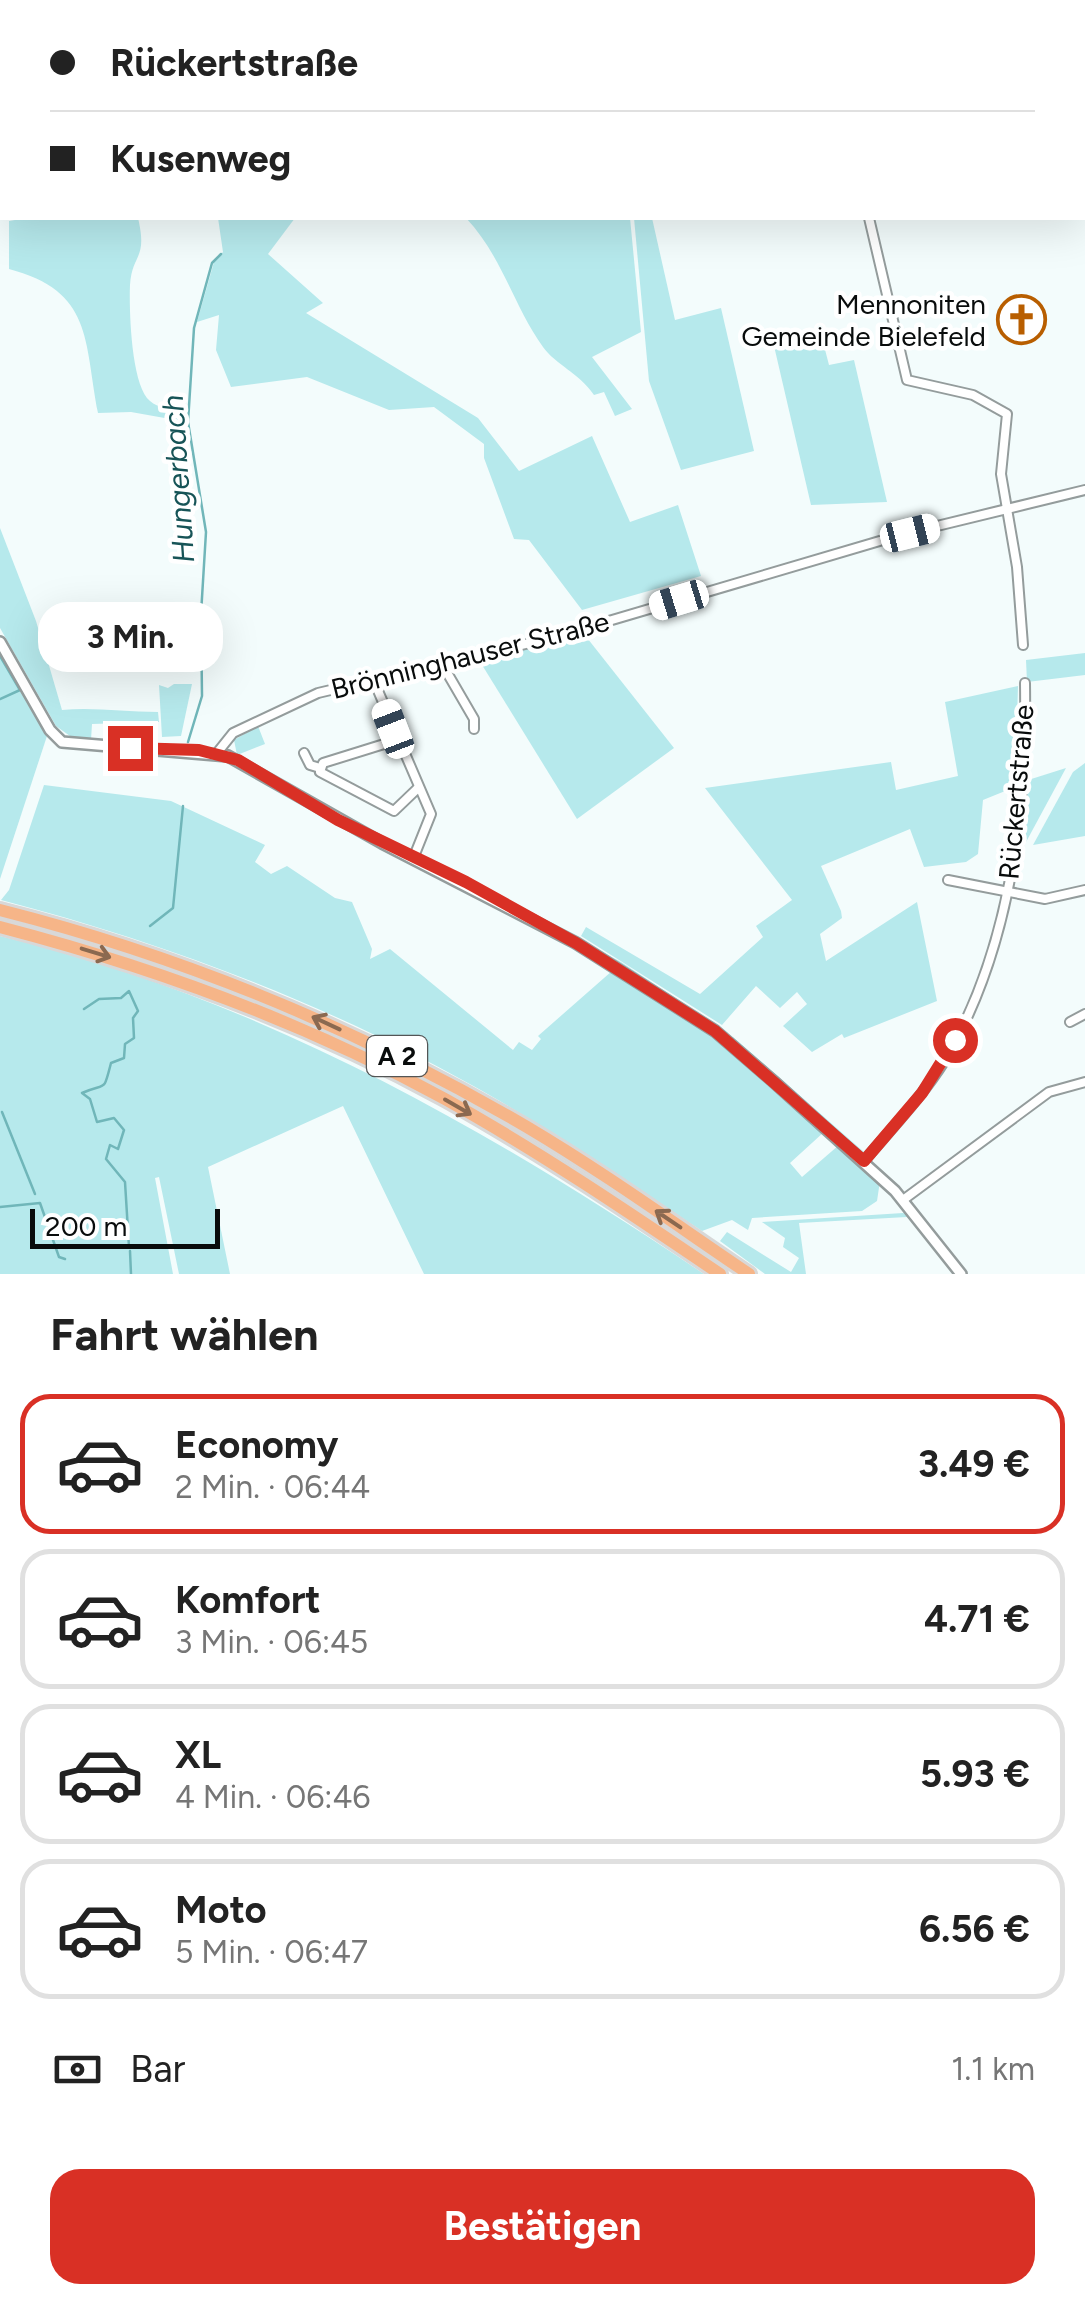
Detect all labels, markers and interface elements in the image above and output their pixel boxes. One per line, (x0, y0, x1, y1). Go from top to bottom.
text: Rückertstraße (110, 40, 358, 86)
text: Kusenweg (110, 136, 291, 182)
place label: Mennoniten Gemeinde Bielefeld (741, 287, 986, 353)
church icon: Mennoniten Gemeinde Bielefeld (995, 294, 1047, 346)
water label: Hungerbach (154, 394, 202, 564)
car (877, 511, 943, 555)
car (646, 577, 712, 623)
callout: 3 Min. (38, 603, 222, 673)
street label: Brönninghauser Straße (327, 604, 613, 706)
text: 3 Min. (87, 618, 174, 656)
car (368, 696, 418, 762)
street label: Rückertstraße (991, 703, 1041, 881)
route end (108, 726, 153, 771)
one-way arrow (79, 945, 111, 963)
one-way arrow (312, 1012, 342, 1031)
route start (933, 1018, 978, 1063)
road number: A 2 (367, 1036, 427, 1076)
one-way arrow (444, 1097, 472, 1117)
scale bar (30, 1204, 220, 1248)
text: 200 m (45, 1209, 127, 1243)
one-way arrow (655, 1209, 683, 1230)
text: Fahrt wählen (50, 1307, 319, 1361)
icon: car (55, 1419, 145, 1509)
text: Economy (175, 1422, 338, 1468)
text: 3.49 € (918, 1441, 1030, 1487)
text: 2 Min. · 06:44 (175, 1468, 370, 1506)
icon: car (55, 1574, 145, 1664)
text: Komfort (175, 1577, 321, 1623)
text: 4.71 € (924, 1596, 1030, 1642)
text: 3 Min. · 06:45 (175, 1623, 368, 1661)
icon: car (55, 1729, 145, 1819)
text: XL (175, 1732, 221, 1778)
text: 5.93 € (920, 1751, 1030, 1797)
text: 4 Min. · 06:46 (175, 1778, 370, 1816)
icon: car (55, 1884, 145, 1974)
text: Moto (175, 1887, 267, 1933)
text: 6.56 € (919, 1906, 1030, 1952)
text: 5 Min. · 06:47 (175, 1933, 368, 1971)
icon: cash (50, 2042, 105, 2097)
text: Bar (130, 2046, 185, 2092)
text: 1.1 km (951, 2050, 1035, 2088)
button: Bestätigen (50, 2169, 1035, 2284)

